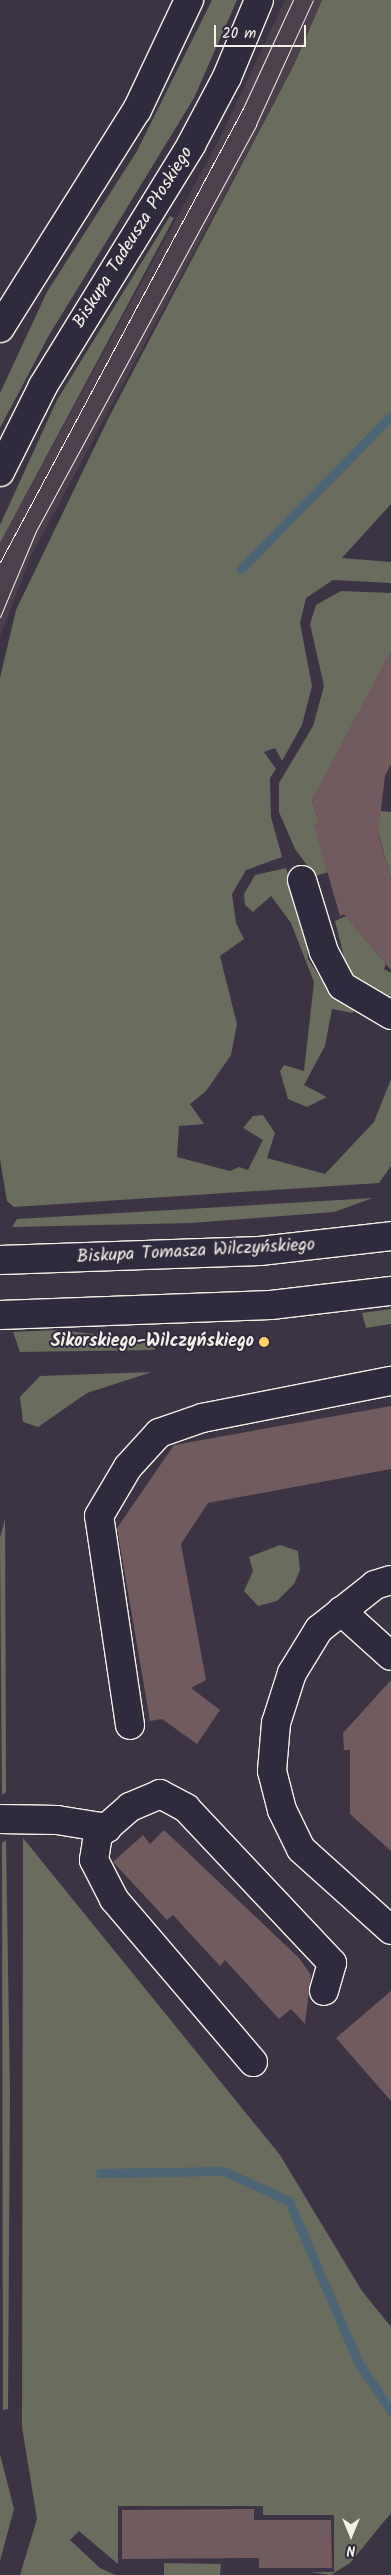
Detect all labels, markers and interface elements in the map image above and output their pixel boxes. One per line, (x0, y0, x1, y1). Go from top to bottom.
scale bar (216, 15, 308, 47)
text: 20 m (222, 22, 256, 46)
street label: Biskupa Tadeusza Płoskiego (69, 143, 199, 333)
street label: Biskupa Tomasza Wilczyńskiego (76, 1235, 316, 1269)
place label: Sikorskiego-Wilczyńskiego (51, 1331, 254, 1353)
marker: Sikorskiego-Wilczyńskiego (258, 1336, 270, 1348)
north arrow (326, 2510, 376, 2560)
text: N (347, 2539, 355, 2561)

